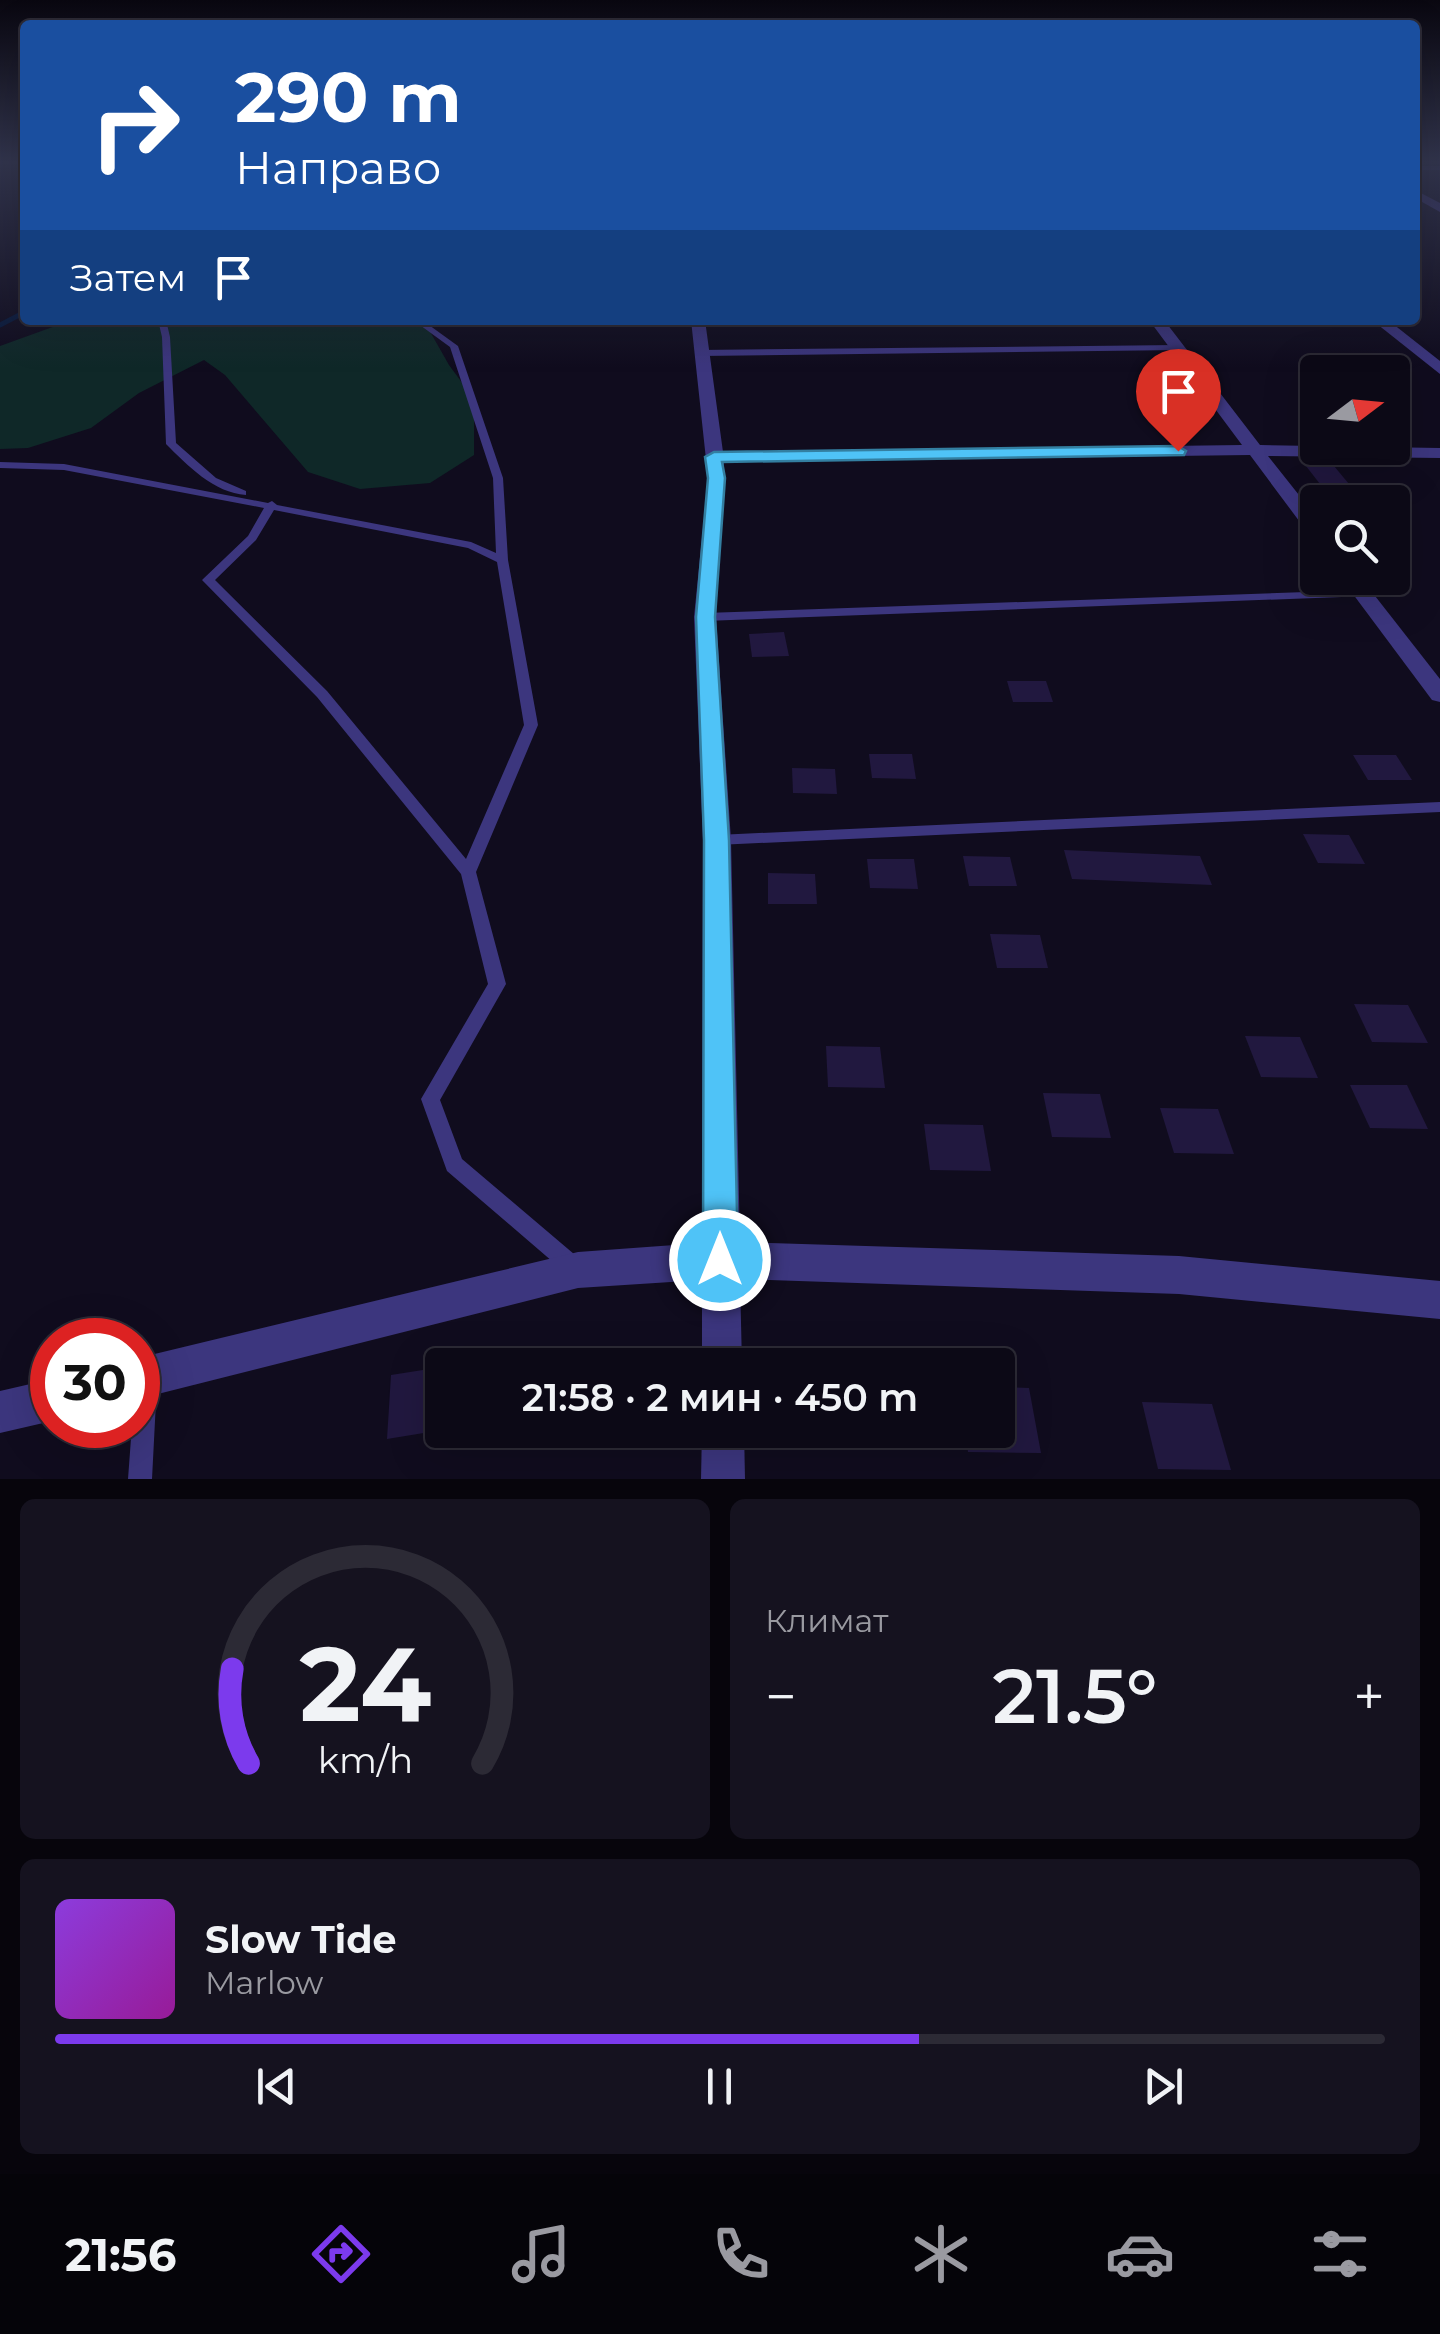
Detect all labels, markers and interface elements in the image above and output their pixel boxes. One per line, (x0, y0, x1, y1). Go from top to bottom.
text: 290 m (235, 54, 462, 140)
icon: right (70, 60, 200, 190)
text: Направо (235, 140, 441, 195)
icon: arrive (206, 250, 261, 305)
text: Затем (70, 254, 186, 301)
pin (1136, 349, 1221, 452)
north arrow (1300, 355, 1410, 465)
map controls (1300, 355, 1410, 595)
icon: arrive (1151, 364, 1206, 419)
button: search (1300, 485, 1410, 595)
position arrow (668, 1208, 772, 1312)
speed limit sign: 30 (30, 1318, 160, 1448)
text: 21:58 · 2 мин · 450 m (522, 1374, 918, 1421)
text: Климат (765, 1601, 888, 1640)
text: 24 (299, 1620, 431, 1747)
text: 21.5° (992, 1650, 1158, 1742)
text: − (765, 1663, 797, 1730)
text: + (1353, 1663, 1385, 1730)
text: km/h (317, 1738, 413, 1782)
text: Slow Tide (205, 1916, 397, 1963)
text: Marlow (205, 1963, 323, 2002)
icon: previous (249, 2059, 304, 2114)
icon: pause (692, 2059, 747, 2114)
icon: next (1136, 2059, 1191, 2114)
icon: directions (306, 2219, 376, 2289)
icon: music (506, 2219, 576, 2289)
icon: phone (706, 2219, 776, 2289)
icon: climate (906, 2219, 976, 2289)
icon: car (1105, 2219, 1175, 2289)
icon: filters (1305, 2219, 1375, 2289)
text: 21:56 (65, 2227, 176, 2282)

